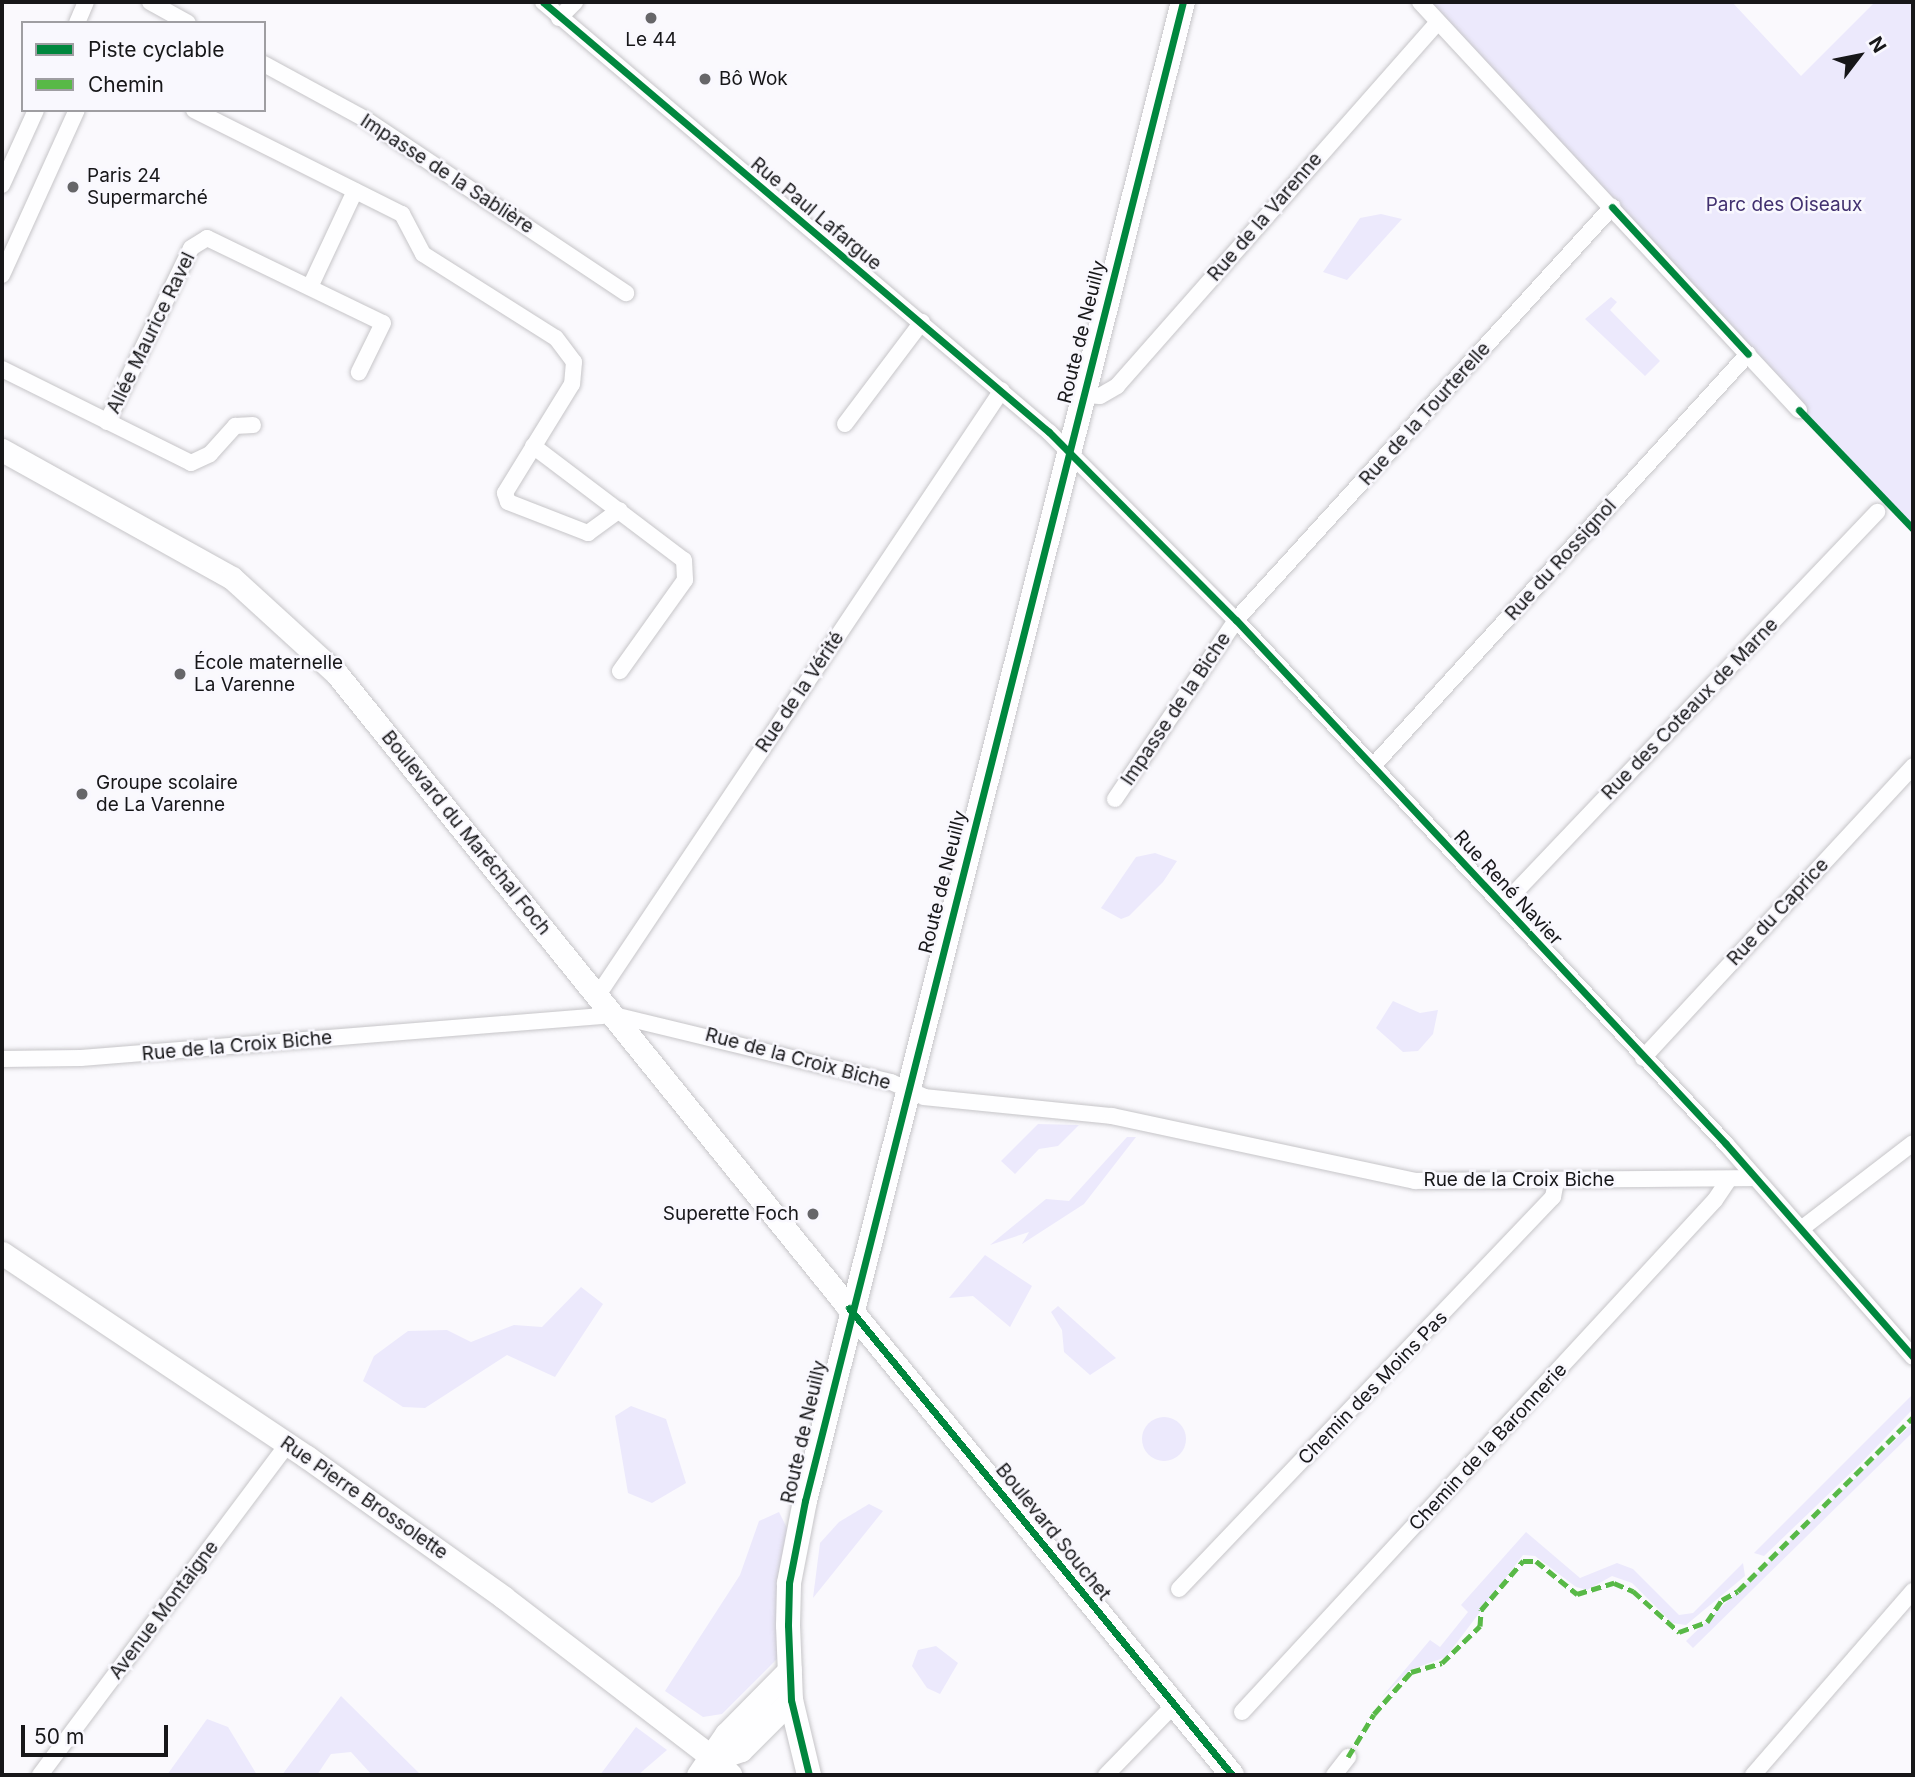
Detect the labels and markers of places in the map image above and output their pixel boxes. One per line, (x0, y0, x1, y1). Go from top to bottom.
marker: Le 44 (643, 10, 659, 26)
place label: Le 44 (625, 29, 677, 51)
place label: Bô Wok (719, 68, 788, 90)
marker: Bô Wok (697, 71, 713, 87)
place label: Paris 24 Supermarché (87, 165, 208, 209)
marker: Paris 24 Supermarché (65, 179, 81, 195)
place label: École maternelle La Varenne (194, 652, 343, 696)
marker: École maternelle La Varenne (172, 666, 188, 682)
place label: Groupe scolaire de La Varenne (96, 772, 238, 816)
marker: Groupe scolaire de La Varenne (74, 786, 90, 802)
place label: Superette Foch (663, 1203, 799, 1225)
marker: Superette Foch (805, 1206, 821, 1222)

